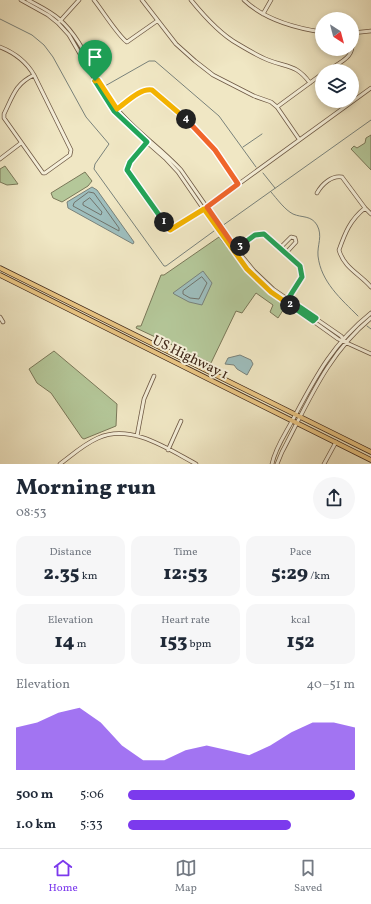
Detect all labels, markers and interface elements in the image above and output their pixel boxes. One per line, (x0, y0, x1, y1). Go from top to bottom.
north arrow (315, 12, 359, 56)
map controls (315, 12, 359, 108)
pin (78, 40, 112, 81)
icon: arrive (84, 46, 106, 68)
button: layers (315, 64, 359, 108)
pin: 4 (176, 109, 196, 129)
text: 4 (183, 111, 189, 126)
pin: 1 (154, 212, 174, 232)
text: 1 (162, 214, 166, 229)
pin: 3 (230, 236, 250, 256)
text: 3 (237, 238, 243, 253)
pin: 2 (280, 295, 300, 315)
text: 2 (287, 297, 293, 312)
street label: US Highway 1 (149, 331, 231, 385)
text: Morning run (16, 473, 156, 504)
button: share (313, 477, 355, 519)
text: 08:53 (16, 504, 46, 522)
text: Distance (49, 545, 92, 560)
text: Time (173, 545, 198, 560)
text: Pace (290, 545, 312, 560)
text: 2.35 (44, 560, 79, 588)
text: 12:53 (163, 560, 208, 588)
text: 5:29 (271, 560, 308, 588)
text: km (79, 569, 97, 584)
text: /km (308, 569, 330, 584)
text: Elevation (48, 613, 93, 628)
text: Heart rate (161, 613, 210, 628)
text: kcal (291, 613, 310, 628)
text: 14 (54, 628, 75, 656)
text: 153 (159, 628, 187, 656)
text: 152 (287, 628, 315, 656)
text: m (75, 637, 87, 652)
text: bpm (187, 637, 212, 652)
text: Elevation (16, 676, 70, 694)
text: 40–51 m (307, 676, 355, 694)
text: 500 m (16, 786, 53, 804)
text: 5:06 (80, 786, 104, 804)
text: 1.0 km (16, 816, 56, 834)
text: 5:33 (80, 816, 103, 834)
tab: Home (49, 857, 78, 896)
tab: Map (175, 857, 197, 896)
tab: Saved (294, 857, 322, 896)

